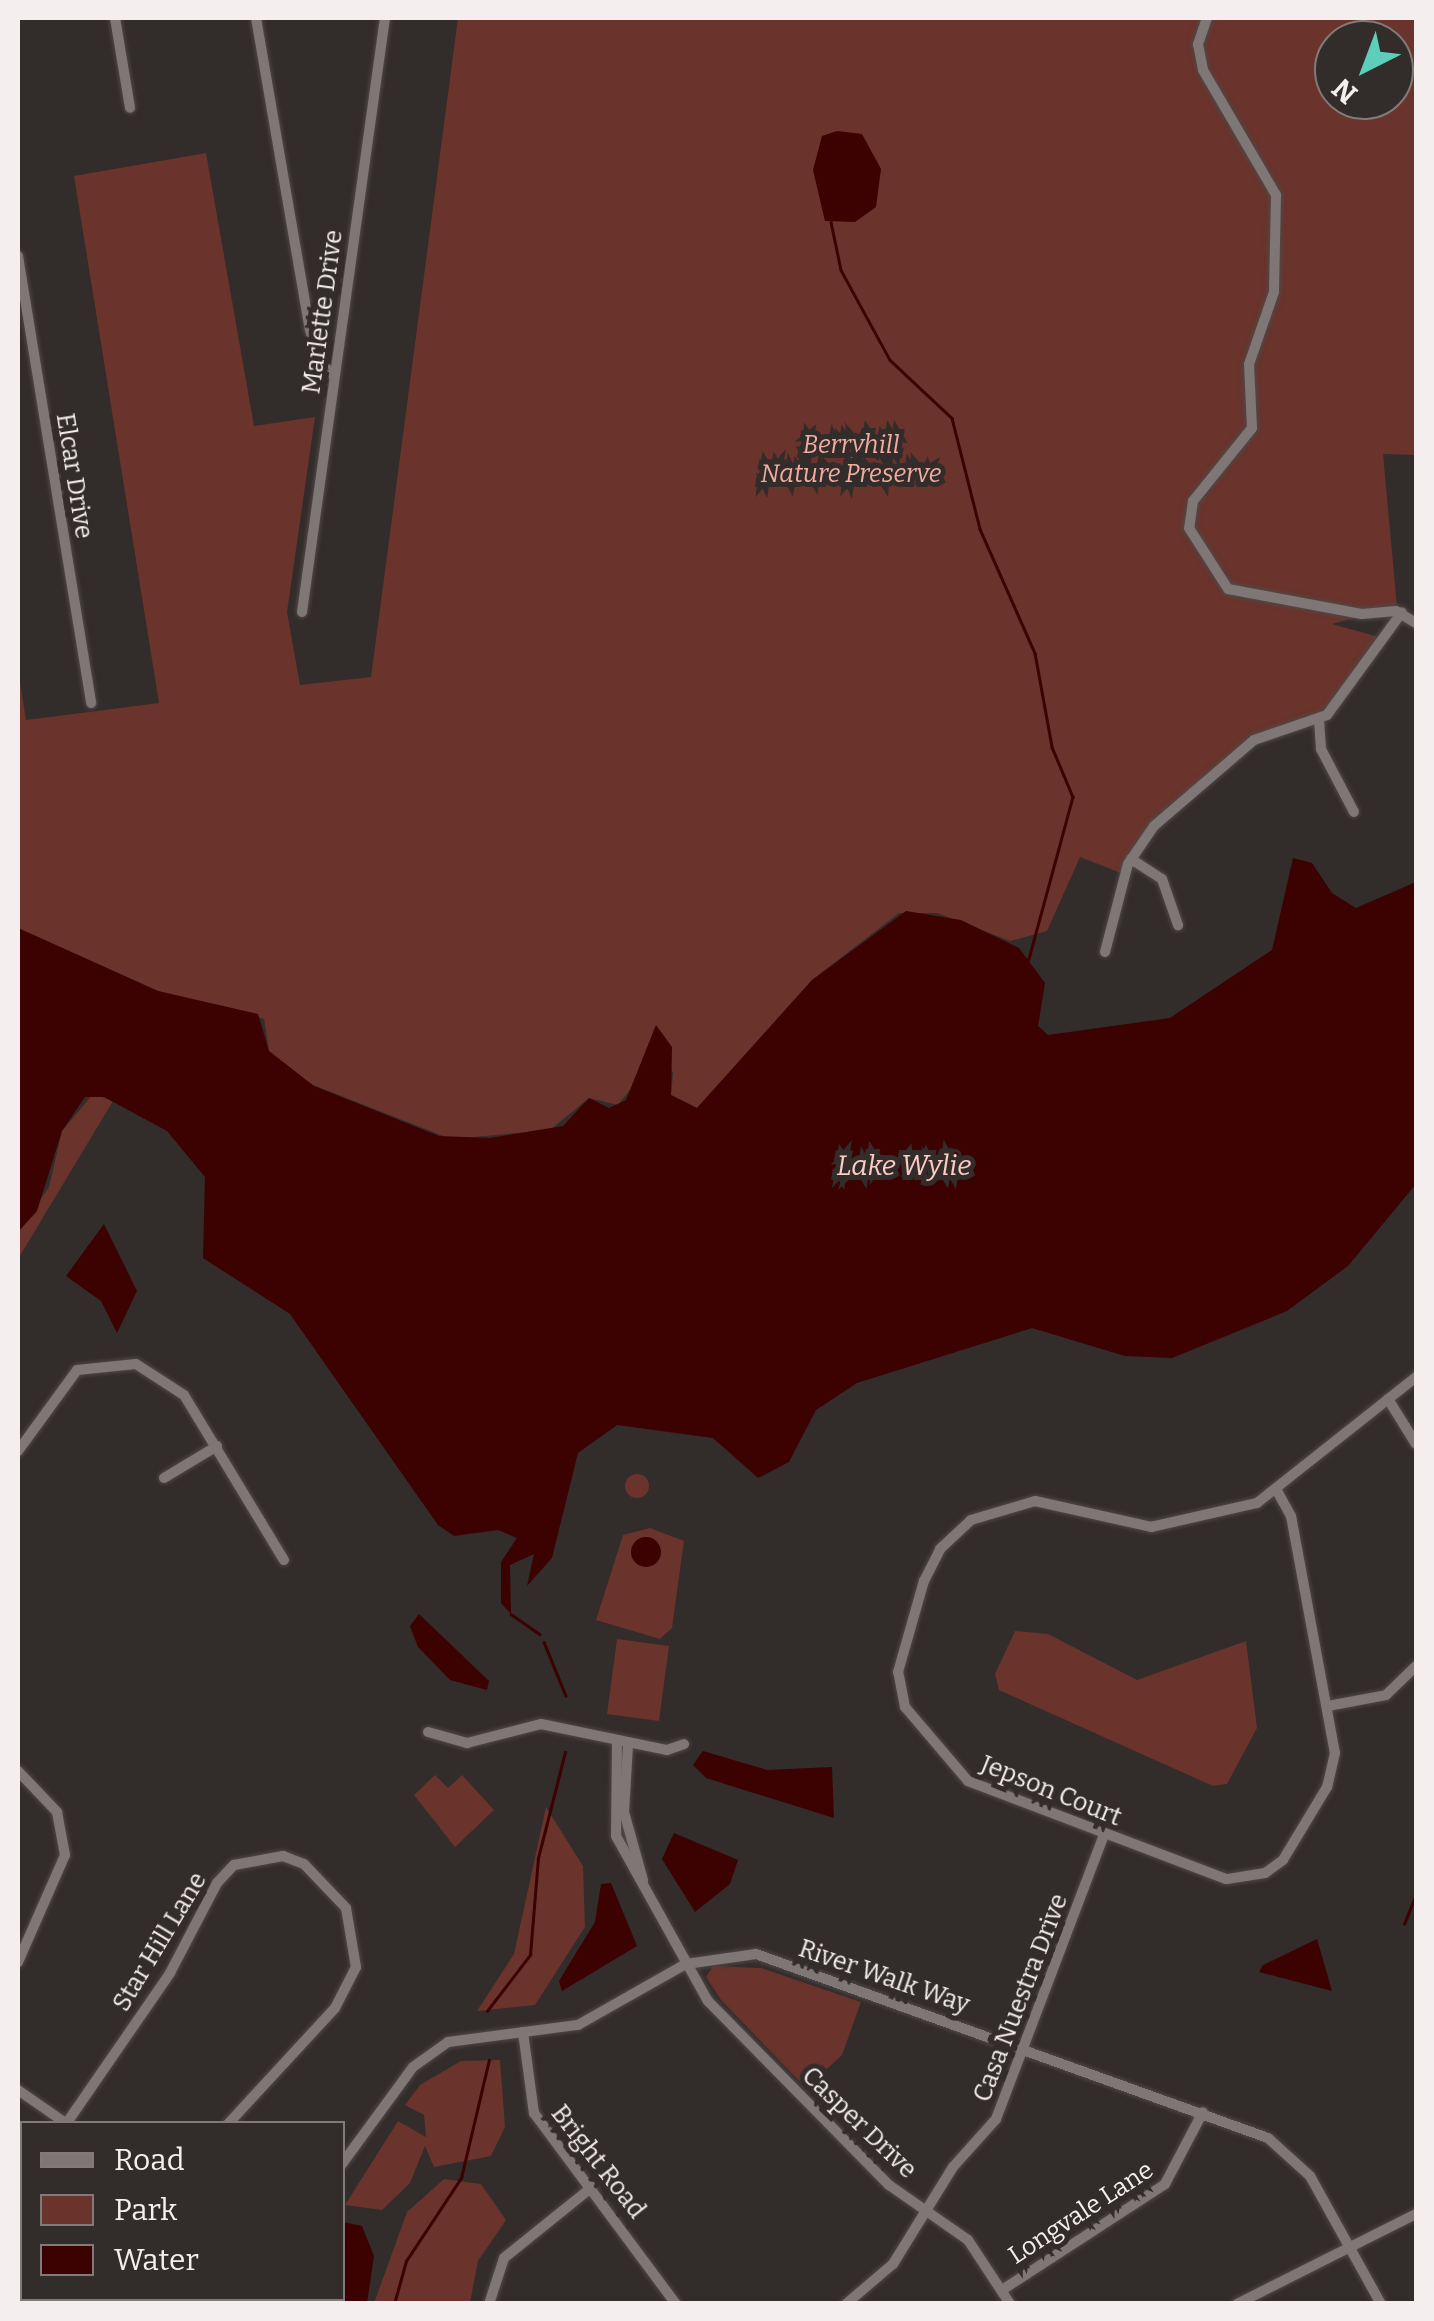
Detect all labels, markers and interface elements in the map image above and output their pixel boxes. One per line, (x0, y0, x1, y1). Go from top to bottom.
north arrow (1314, 20, 1414, 120)
text: N (1326, 72, 1364, 111)
street label: Marlette Drive (297, 228, 349, 396)
street label: Elcar Drive (49, 411, 99, 541)
park label: Berryhill Nature Preserve (761, 431, 941, 490)
water label: Lake Wylie (837, 1149, 971, 1183)
street label: Jepson Court (976, 1749, 1126, 1833)
street label: Star Hill Lane (107, 1867, 213, 2017)
street label: Casa Nuestra Drive (967, 1890, 1075, 2106)
street label: River Walk Way (795, 1934, 973, 2020)
street label: Casper Drive (796, 2061, 922, 2185)
street label: Bright Road (544, 2099, 652, 2225)
legend (20, 2121, 345, 2301)
text: Road (114, 2142, 185, 2178)
street label: Longvale Lane (1003, 2155, 1159, 2271)
text: Park (114, 2192, 177, 2228)
text: Water (114, 2242, 199, 2278)

